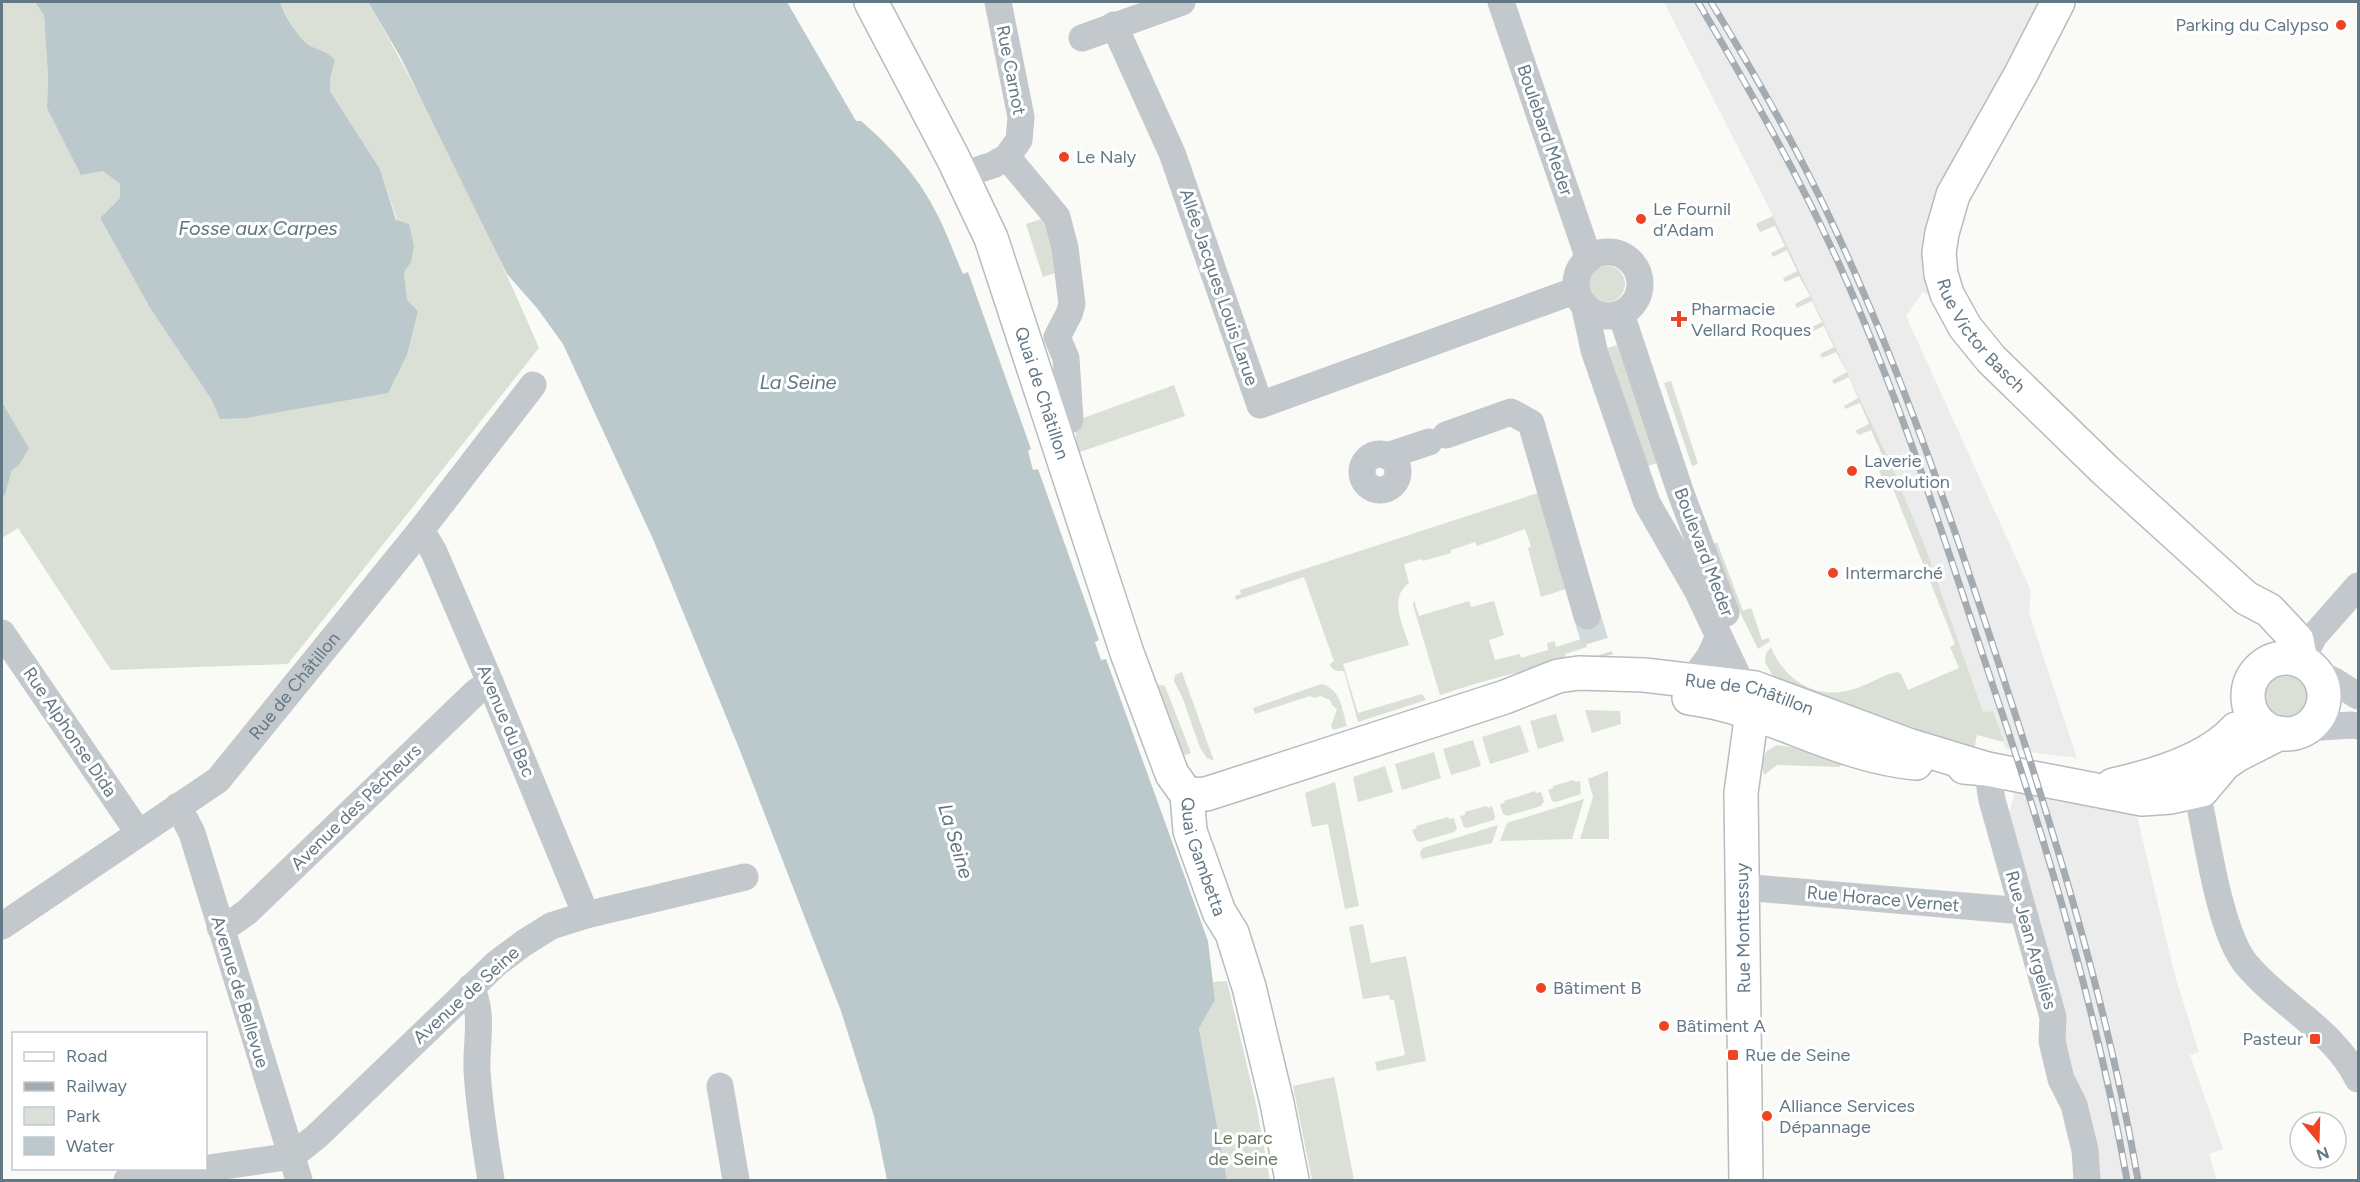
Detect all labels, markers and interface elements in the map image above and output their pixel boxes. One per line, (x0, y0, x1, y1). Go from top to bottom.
place label: Parking du Calypso (2175, 14, 2329, 36)
marker: Parking du Calypso (2334, 18, 2348, 32)
street label: Rue Carnot (992, 23, 1031, 117)
street label: Boulebard Meder (1512, 61, 1578, 199)
place label: Le Naly (1076, 146, 1137, 168)
marker: Le Naly (1057, 150, 1071, 164)
street label: Allée Jacques Louis Larue (1175, 186, 1263, 389)
place label: Le Fournil d’Adam (1653, 198, 1731, 241)
marker: Le Fournil d’Adam (1634, 212, 1648, 226)
water label: Fosse aux Carpes (178, 216, 338, 240)
street label: Rue Victor Basch (1932, 276, 2030, 397)
place label: Pharmacie Vellard Roques (1691, 298, 1811, 341)
marker: Pharmacie Vellard Roques (1672, 312, 1686, 326)
street label: Quai de Châtillon (1010, 324, 1074, 462)
water label: La Seine (759, 370, 837, 394)
place label: Laverie Revolution (1864, 450, 1950, 493)
marker: Laverie Revolution (1845, 464, 1859, 478)
street label: Boulevard Meder (1669, 485, 1739, 619)
place label: Intermarché (1845, 562, 1943, 584)
marker: Intermarché (1826, 566, 1840, 580)
street label: Rue de Châtillon (244, 628, 345, 744)
street label: Avenue du Bac (472, 661, 540, 781)
street label: Rue Alphonse Dida (18, 663, 122, 801)
street label: Rue de Châtillon (1684, 669, 1817, 720)
street label: Avenue des Pêcheurs (286, 739, 426, 875)
street label: Quai Gambetta (1176, 796, 1231, 919)
water label: La Seine (933, 801, 979, 881)
street label: Rue Monttessuy (1731, 862, 1755, 994)
street label: Rue Jean Argeliès (2001, 868, 2061, 1012)
street label: Rue Horace Vernet (1806, 881, 1960, 917)
street label: Avenue de Bellevue (206, 913, 274, 1071)
street label: Avenue de Seine (408, 942, 524, 1048)
place label: Bâtiment B (1553, 977, 1642, 999)
marker: Bâtiment B (1534, 981, 1548, 995)
place label: Bâtiment A (1676, 1015, 1766, 1037)
marker: Bâtiment A (1657, 1019, 1671, 1033)
place label: Pasteur (2242, 1028, 2303, 1050)
legend (12, 1032, 207, 1170)
marker: Pasteur (2308, 1032, 2322, 1046)
place label: Rue de Seine (1745, 1044, 1851, 1066)
text: Road (66, 1045, 107, 1067)
marker: Rue de Seine (1726, 1048, 1740, 1062)
text: Railway (66, 1075, 128, 1097)
place label: Alliance Services Dépannage (1779, 1095, 1915, 1138)
text: Park (66, 1105, 101, 1127)
marker: Alliance Services Dépannage (1760, 1109, 1774, 1123)
north arrow (2288, 1110, 2348, 1170)
park label: Le parc de Seine (1208, 1127, 1278, 1170)
text: Water (66, 1135, 114, 1157)
text: N (2314, 1143, 2332, 1165)

